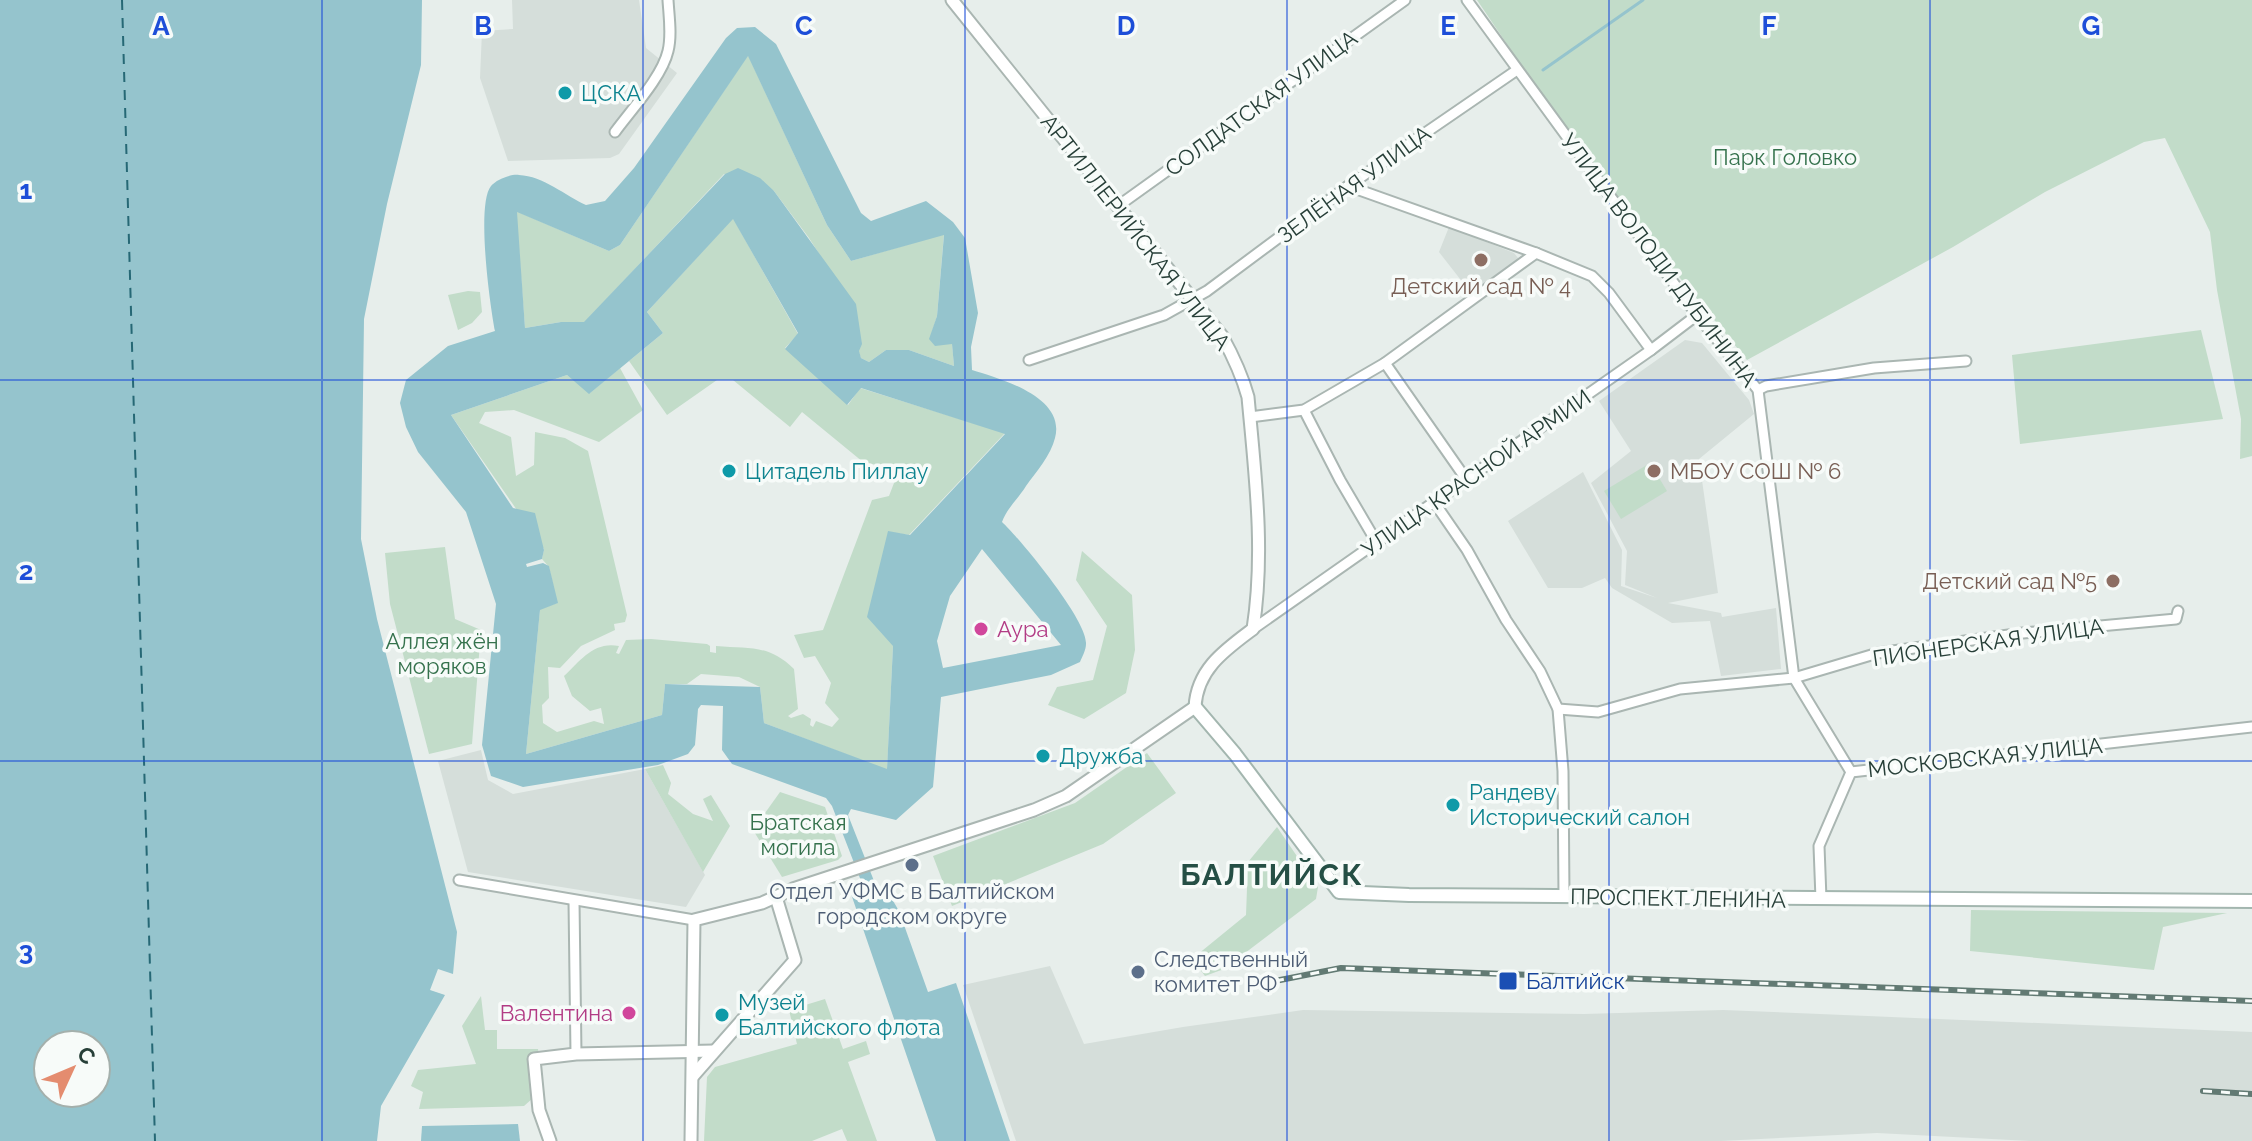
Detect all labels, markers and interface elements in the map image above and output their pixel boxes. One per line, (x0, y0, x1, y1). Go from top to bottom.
text: A (152, 11, 170, 41)
text: B (474, 11, 492, 41)
text: C (795, 11, 813, 41)
text: D (1117, 11, 1135, 41)
text: E (1440, 11, 1456, 41)
text: F (1762, 11, 1777, 41)
text: G (2082, 11, 2100, 41)
street label: СОЛДАТСКАЯ УЛИЦА (1160, 25, 1362, 181)
place label: ЦСКА (581, 80, 641, 106)
marker: ЦСКА (556, 84, 574, 102)
street label: АРТИЛЛЕРИЙСКАЯ УЛИЦА (1036, 109, 1236, 355)
street label: ЗЕЛЁНАЯ УЛИЦА (1272, 120, 1436, 248)
street label: УЛИЦА ВОЛОДИ ДУБИНИНА (1555, 128, 1763, 392)
park label: Парк Головко (1713, 144, 1857, 170)
text: 1 (20, 175, 33, 205)
marker: Детский сад № 4 (1472, 251, 1490, 269)
place label: Детский сад № 4 (1391, 273, 1571, 299)
street label: УЛИЦА КРАСНОЙ АРМИИ (1356, 384, 1596, 562)
place label: Цитадель Пиллау (745, 458, 929, 484)
place label: МБОУ СОШ № 6 (1670, 458, 1841, 484)
marker: Цитадель Пиллау (720, 462, 738, 480)
marker: МБОУ СОШ № 6 (1645, 462, 1663, 480)
text: 2 (19, 556, 33, 586)
place label: Детский сад №5 (1922, 568, 2097, 594)
marker: Детский сад №5 (2104, 572, 2122, 590)
street label: ПИОНЕРСКАЯ УЛИЦА (1871, 613, 2105, 671)
place label: Аура (997, 616, 1049, 642)
marker: Аура (972, 620, 990, 638)
park label: Аллея жён моряков (386, 628, 498, 679)
street label: МОСКОВСКАЯ УЛИЦА (1866, 732, 2104, 782)
place label: Дружба (1059, 743, 1143, 769)
marker: Дружба (1034, 747, 1052, 765)
place label: Рандеву Исторический салон (1469, 779, 1690, 830)
marker: Рандеву Исторический салон (1444, 796, 1462, 814)
park label: Братская могила (749, 809, 847, 860)
marker: Отдел УФМС в Балтийском городском округе (903, 856, 921, 874)
district label: БАЛТИЙСК (1180, 857, 1364, 892)
place label: Отдел УФМС в Балтийском городском округе (769, 878, 1055, 929)
street label: ПРОСПЕКТ ЛЕНИНА (1570, 883, 1786, 913)
text: 3 (19, 936, 33, 966)
place label: Следственный комитет РФ (1154, 946, 1308, 997)
marker: Следственный комитет РФ (1129, 963, 1147, 981)
place label: Балтийск (1526, 968, 1625, 994)
marker: Балтийск (1497, 970, 1519, 992)
place label: Музей Балтийского флота (738, 989, 941, 1040)
place label: Валентина (500, 1000, 613, 1026)
marker: Валентина (620, 1004, 638, 1022)
marker: Музей Балтийского флота (713, 1006, 731, 1024)
north arrow (32, 1029, 112, 1109)
text: С (72, 1041, 101, 1070)

